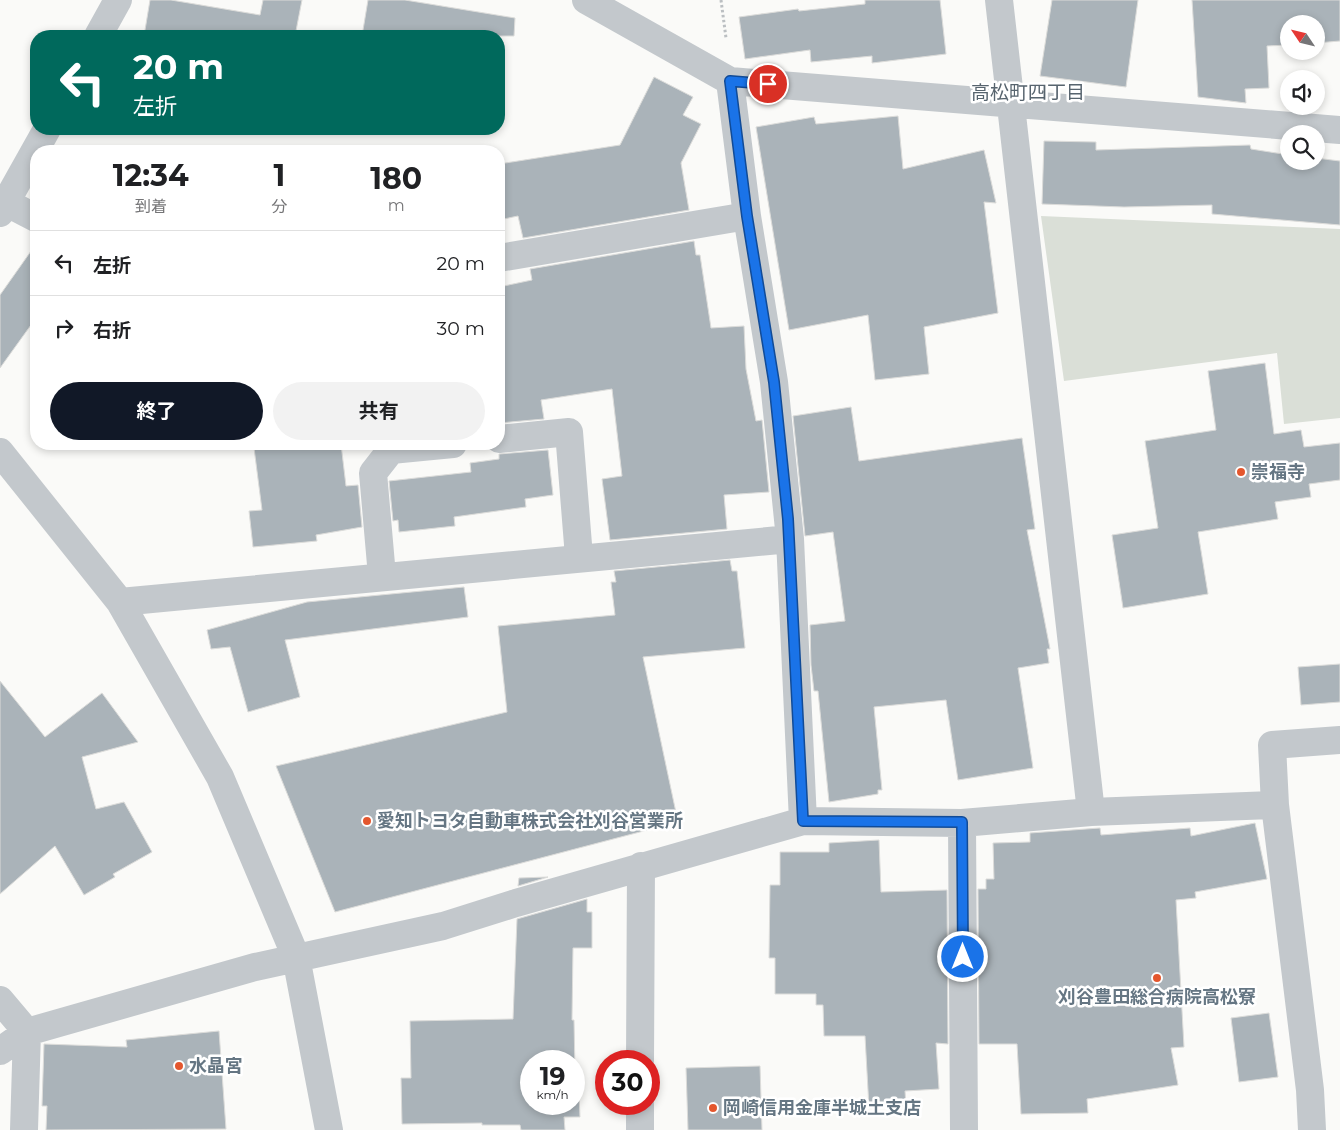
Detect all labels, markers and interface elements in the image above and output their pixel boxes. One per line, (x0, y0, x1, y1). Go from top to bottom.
north arrow (1280, 15, 1325, 60)
map controls (1280, 15, 1325, 170)
text: 20 m (133, 45, 224, 88)
icon: left (50, 50, 115, 115)
pin (747, 63, 789, 105)
icon: arrive (754, 70, 782, 98)
button: sound (1280, 70, 1325, 115)
district label: 高松町四丁目 (971, 81, 1085, 104)
text: 左折 (133, 93, 177, 120)
button: search (1280, 125, 1325, 170)
text: 12:34 (113, 157, 189, 194)
text: 1 (274, 157, 285, 194)
text: 180 (370, 160, 422, 197)
text: m (388, 196, 405, 215)
text: 到着 (135, 197, 167, 216)
text: 分 (271, 197, 287, 216)
icon: left (50, 249, 78, 277)
text: 20 m (437, 252, 485, 275)
text: 左折 (93, 254, 131, 277)
icon: right (50, 314, 78, 342)
text: 30 m (437, 317, 485, 340)
text: 右折 (93, 319, 131, 342)
button: 終了 (50, 382, 263, 440)
button: 共有 (273, 382, 485, 440)
place label: 崇福寺 (1251, 461, 1305, 483)
marker: 崇福寺 (1235, 466, 1247, 478)
place label: 愛知トヨタ自動車株式会社刈谷営業所 (377, 810, 683, 832)
marker: 愛知トヨタ自動車株式会社刈谷営業所 (361, 815, 373, 827)
position arrow (936, 930, 988, 982)
marker: 刈谷豊田総合病院高松寮 (1151, 972, 1163, 984)
place label: 刈谷豊田総合病院高松寮 (1058, 986, 1256, 1008)
speed limit sign: 30 (595, 1050, 660, 1115)
place label: 水晶宮 (189, 1055, 243, 1077)
marker: 水晶宮 (173, 1060, 185, 1072)
text: 19 (540, 1061, 565, 1091)
text: km/h (536, 1087, 569, 1102)
place label: 岡崎信用金庫半城土支店 (723, 1097, 921, 1119)
marker: 岡崎信用金庫半城土支店 (707, 1102, 719, 1114)

